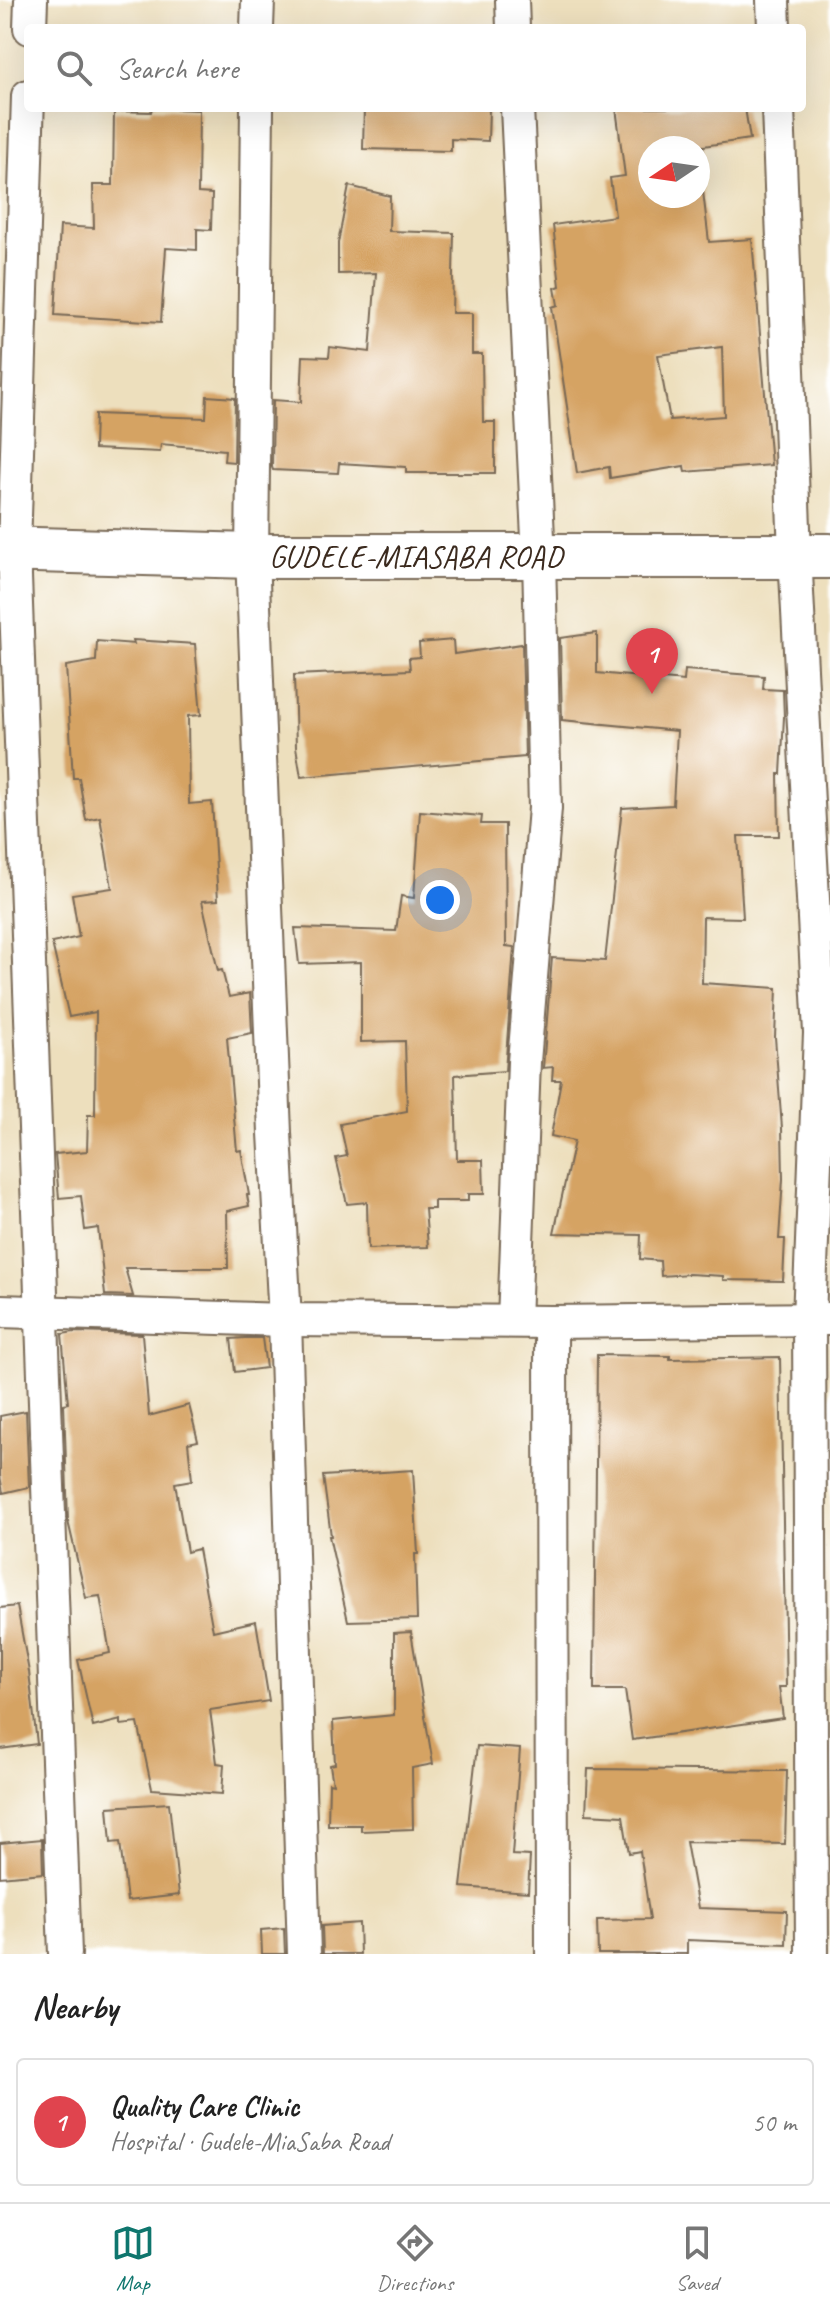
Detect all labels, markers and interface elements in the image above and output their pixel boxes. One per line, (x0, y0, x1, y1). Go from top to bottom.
search box (24, 24, 806, 112)
icon: search (52, 46, 96, 90)
text: Search here (116, 49, 238, 87)
north arrow (638, 136, 710, 208)
street label: GUDELE-MIASABA ROAD (269, 536, 565, 577)
pin: 1 (626, 628, 678, 694)
your location (420, 880, 460, 920)
text: Nearby (32, 1985, 118, 2028)
text: Quality Care Clinic (110, 2087, 299, 2125)
text: 1 (54, 2106, 66, 2139)
text: 50 m (752, 2106, 796, 2139)
text: Hospital · Gudele-MiaSaba Road (110, 2125, 390, 2158)
tab: Map (111, 2221, 155, 2297)
tab: Directions (377, 2221, 453, 2297)
tab: Saved (675, 2221, 719, 2297)

